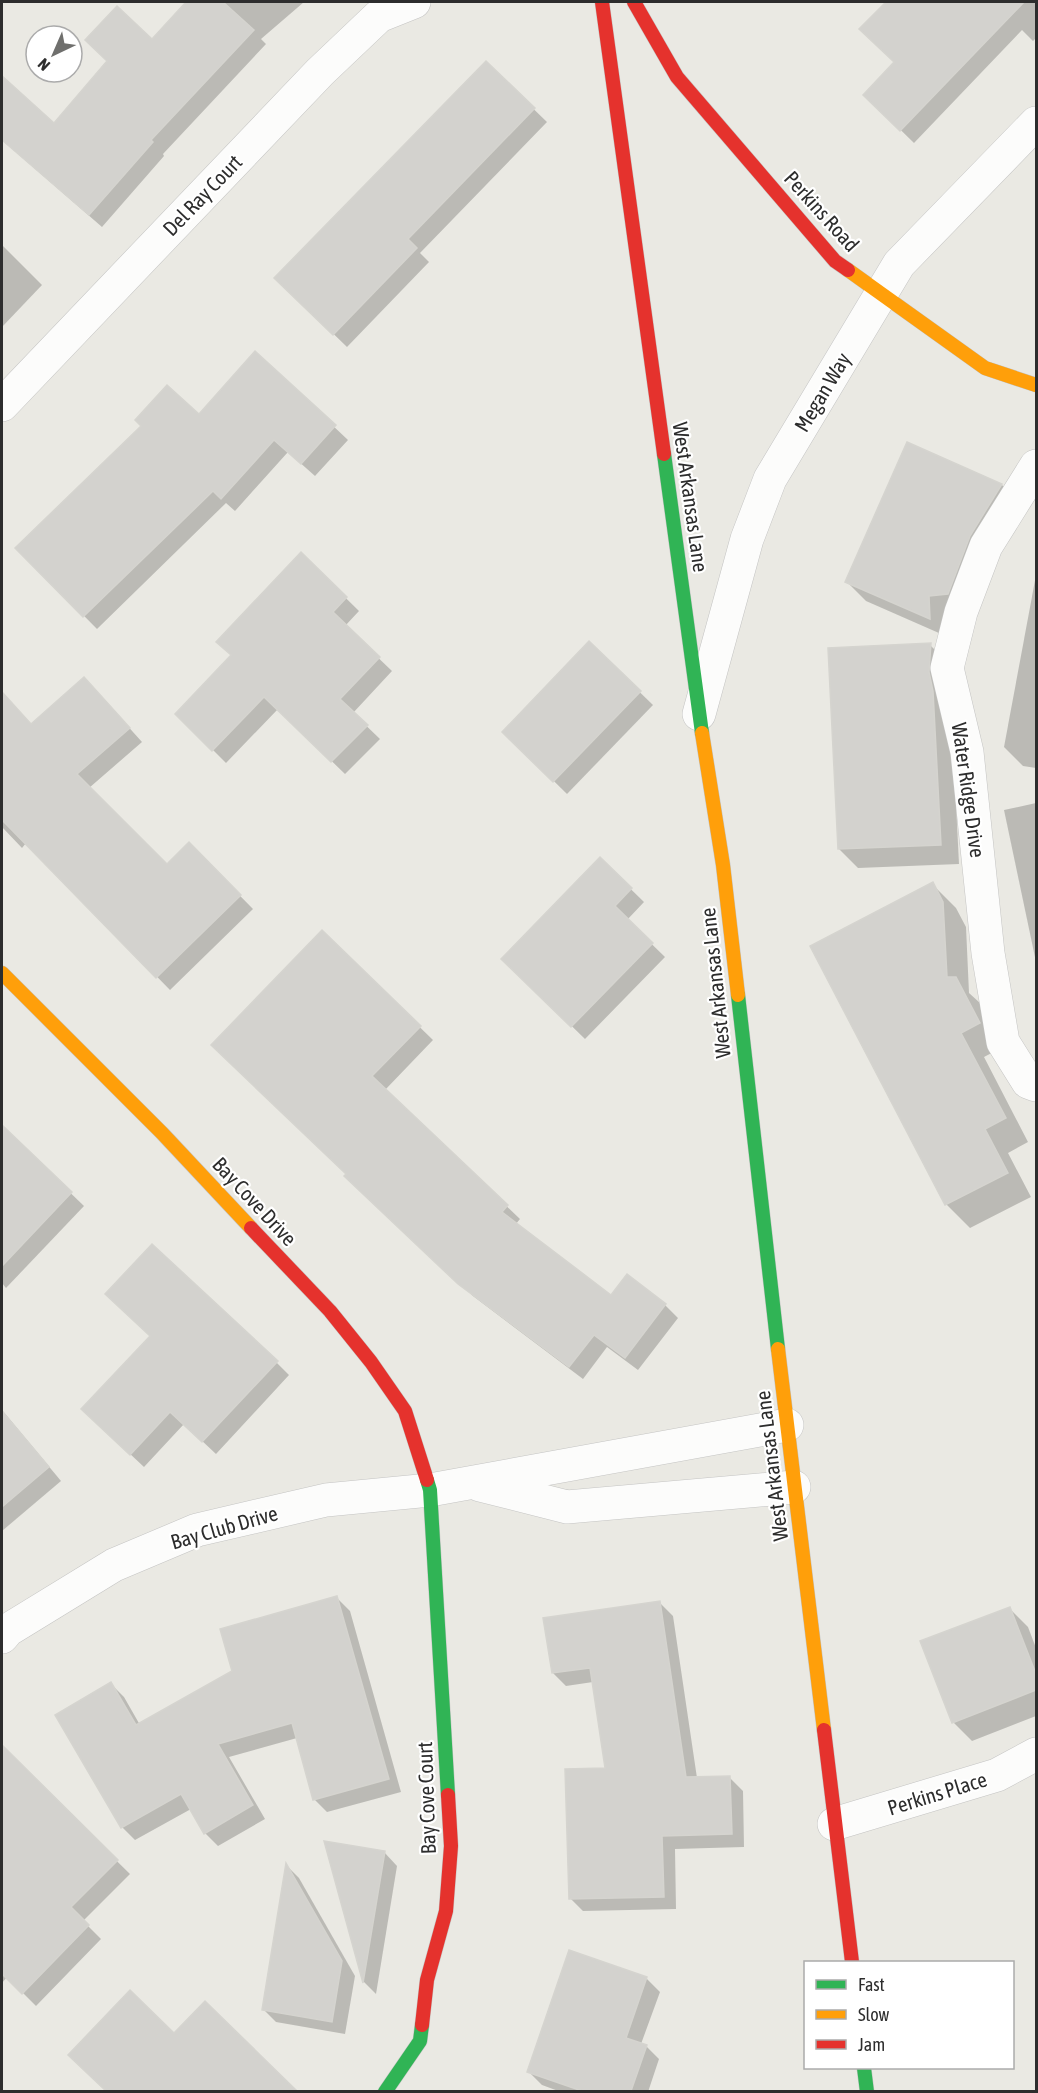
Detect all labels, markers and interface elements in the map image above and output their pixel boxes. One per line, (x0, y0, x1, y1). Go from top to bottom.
north arrow (24, 24, 84, 84)
text: N (34, 55, 53, 75)
street label: Del Ray Court (158, 150, 246, 240)
street label: Perkins Road (780, 166, 864, 256)
street label: Megan Way (789, 348, 855, 436)
street label: West Arkansas Lane (669, 420, 713, 574)
street label: Water Ridge Drive (948, 721, 990, 859)
street label: West Arkansas Lane (695, 907, 735, 1059)
street label: Bay Cove Drive (208, 1152, 302, 1250)
street label: West Arkansas Lane (750, 1389, 792, 1543)
street label: Bay Club Drive (168, 1500, 280, 1554)
street label: Bay Cove Court (412, 1741, 440, 1855)
street label: Perkins Place (884, 1767, 990, 1819)
legend (804, 1961, 1014, 2069)
text: Fast (858, 1974, 885, 1995)
text: Slow (858, 2004, 889, 2025)
text: Jam (858, 2034, 885, 2055)

